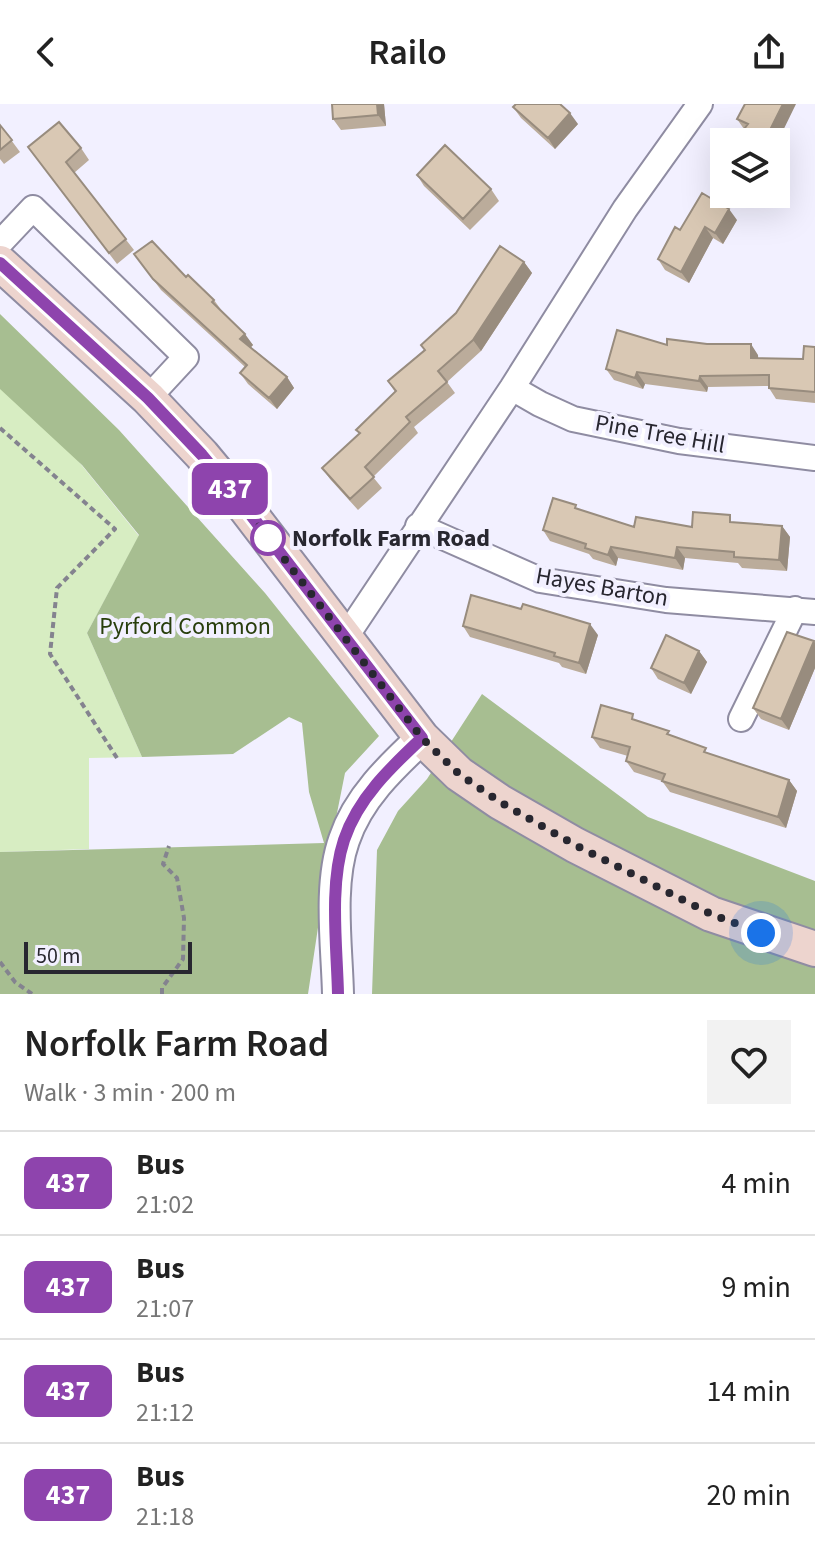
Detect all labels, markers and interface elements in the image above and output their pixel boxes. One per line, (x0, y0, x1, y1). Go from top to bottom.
text: Railo (368, 27, 447, 78)
icon: back (24, 30, 68, 74)
icon: share (747, 30, 791, 74)
map controls (710, 128, 790, 208)
button: layers (710, 128, 790, 208)
street label: Pine Tree Hill (592, 405, 728, 463)
line badge: 437 (184, 463, 276, 515)
text: 437 (208, 469, 252, 509)
marker: Norfolk Farm Road (251, 521, 285, 555)
place label: Norfolk Farm Road (292, 521, 490, 556)
street label: Hayes Barton (533, 558, 671, 616)
park label: Pyrford Common (99, 609, 271, 644)
your location (741, 913, 781, 953)
scale bar (24, 938, 192, 974)
text: 50 m (36, 940, 81, 972)
text: Norfolk Farm Road (24, 1017, 329, 1071)
button: heart (707, 1020, 791, 1104)
text: Walk · 3 min · 200 m (24, 1074, 236, 1111)
text: Bus (136, 1143, 184, 1186)
text: 4 min (721, 1162, 791, 1205)
text: 437 (46, 1163, 90, 1203)
text: 21:02 (136, 1186, 194, 1223)
text: Bus (136, 1247, 184, 1290)
text: 9 min (721, 1266, 791, 1309)
text: 437 (46, 1267, 90, 1307)
text: 21:07 (136, 1290, 194, 1327)
text: Bus (136, 1351, 184, 1394)
text: 14 min (707, 1370, 791, 1413)
text: 437 (46, 1371, 90, 1411)
text: 21:12 (136, 1394, 194, 1431)
text: Bus (136, 1455, 184, 1498)
text: 20 min (707, 1474, 791, 1517)
text: 437 (46, 1475, 90, 1515)
text: 21:18 (136, 1498, 194, 1535)

